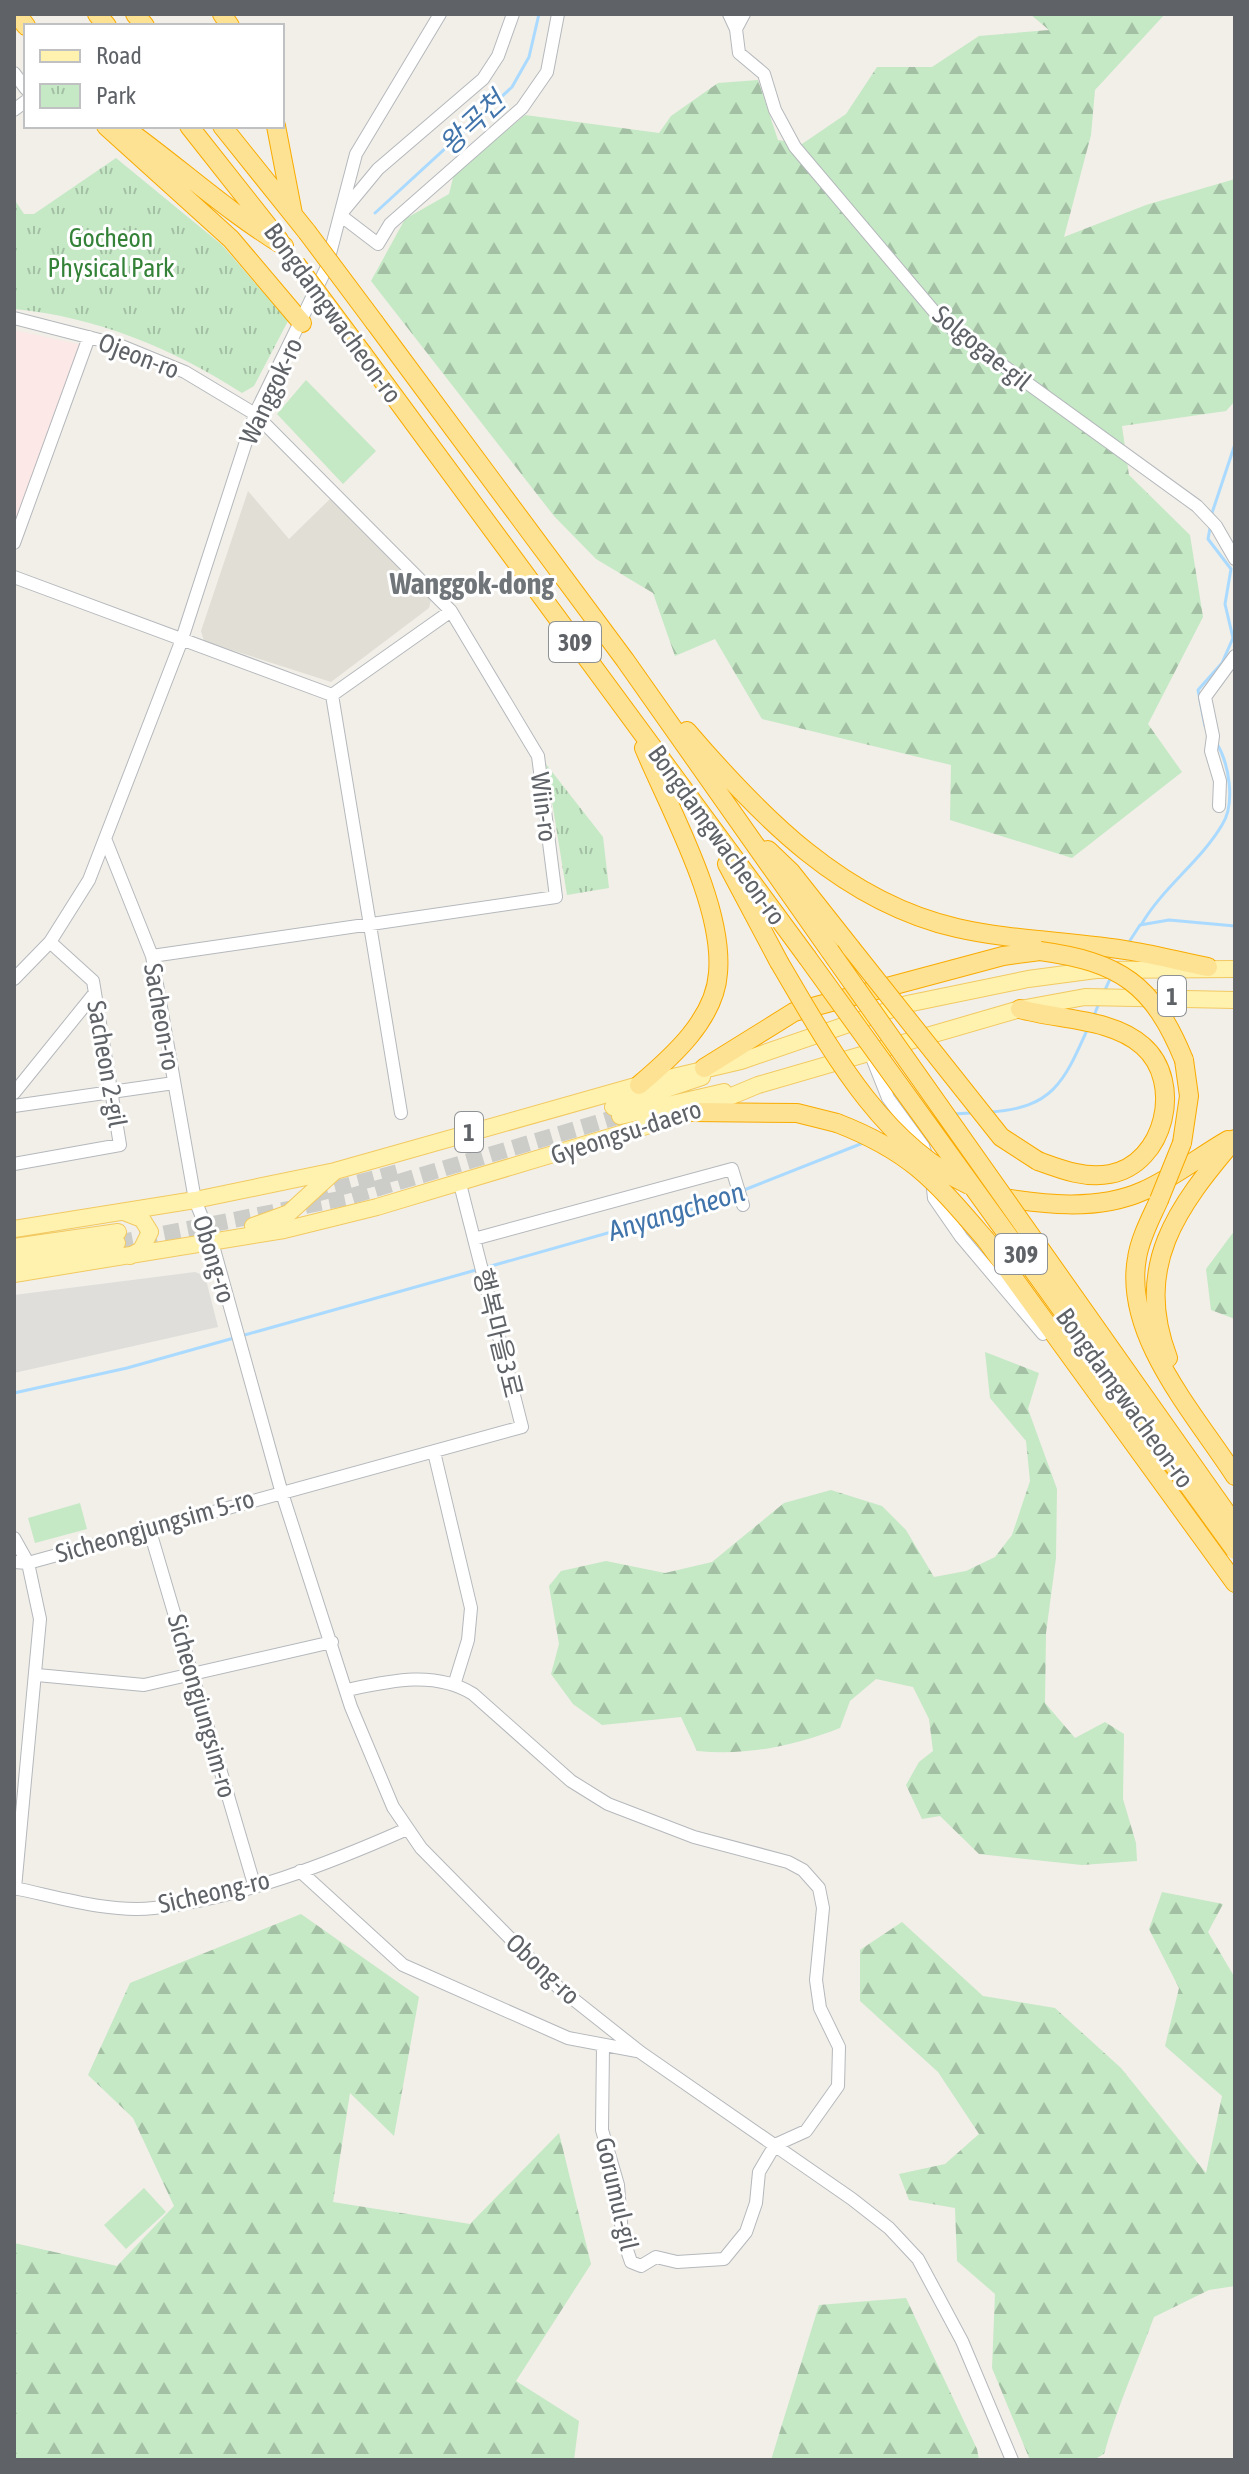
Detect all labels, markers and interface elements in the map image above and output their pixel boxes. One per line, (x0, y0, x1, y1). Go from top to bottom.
legend (24, 24, 284, 128)
text: Road (96, 42, 142, 69)
text: Park (96, 82, 137, 109)
water label: 왕곡천 (433, 83, 514, 161)
street label: Bongdamgwacheon-ro (258, 217, 408, 409)
park label: Gocheon Physical Park (48, 223, 174, 283)
street label: Solgogae-gil (927, 299, 1037, 397)
street label: Ojeon-ro (94, 327, 184, 385)
street label: Wanggok-ro (233, 333, 309, 449)
district label: Wanggok-dong (389, 566, 554, 600)
road number: 309 (549, 622, 601, 662)
street label: Bongdamgwacheon-ro (642, 739, 792, 931)
street label: Wiin-ro (525, 771, 563, 843)
street label: Sacheon-ro (138, 961, 186, 1073)
road number: 1 (1158, 976, 1186, 1016)
street label: Sacheon 2-gil (81, 998, 133, 1130)
street label: Gyeongsu-daero (547, 1094, 705, 1170)
road number: 1 (455, 1112, 483, 1152)
water label: Anyangcheon (603, 1175, 748, 1247)
street label: Obong-ro (187, 1212, 241, 1306)
road number: 309 (995, 1234, 1047, 1274)
street label: 행복마을3로 (467, 1265, 529, 1401)
street label: Bongdamgwacheon-ro (1050, 1302, 1200, 1494)
street label: Sicheongjungsim 5-ro (52, 1483, 258, 1569)
street label: Sicheongjungsim-ro (161, 1611, 243, 1801)
street label: Sicheong-ro (155, 1865, 273, 1919)
street label: Obong-ro (500, 1927, 586, 2011)
street label: Gorumul-gil (589, 2135, 645, 2253)

